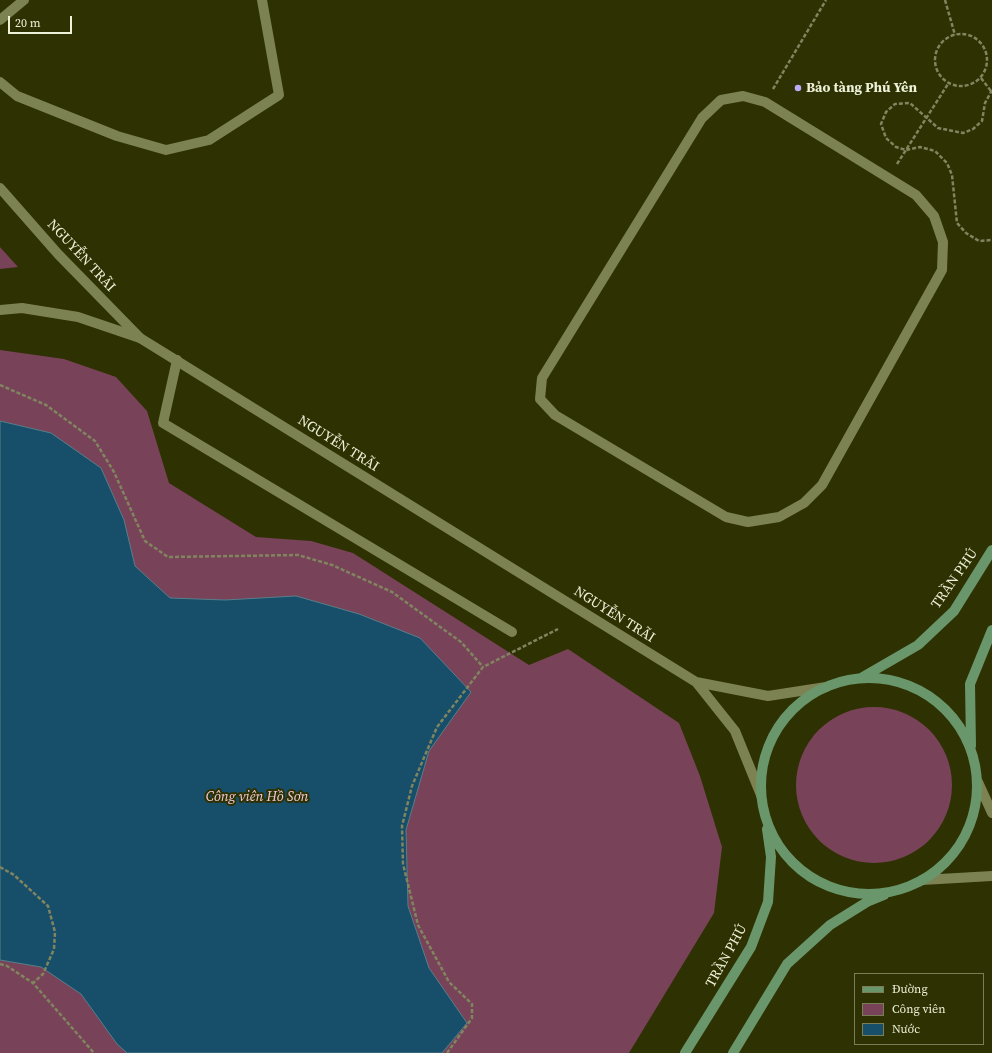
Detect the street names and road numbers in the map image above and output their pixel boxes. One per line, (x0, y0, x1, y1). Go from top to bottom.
street label: NGUYỄN TRÃI (43, 216, 119, 296)
street label: NGUYỄN TRÃI (294, 412, 382, 476)
street label: TRẦN PHÚ (928, 546, 982, 612)
street label: NGUYỄN TRÃI (570, 583, 658, 647)
street label: TRẦN PHÚ (703, 921, 751, 991)

